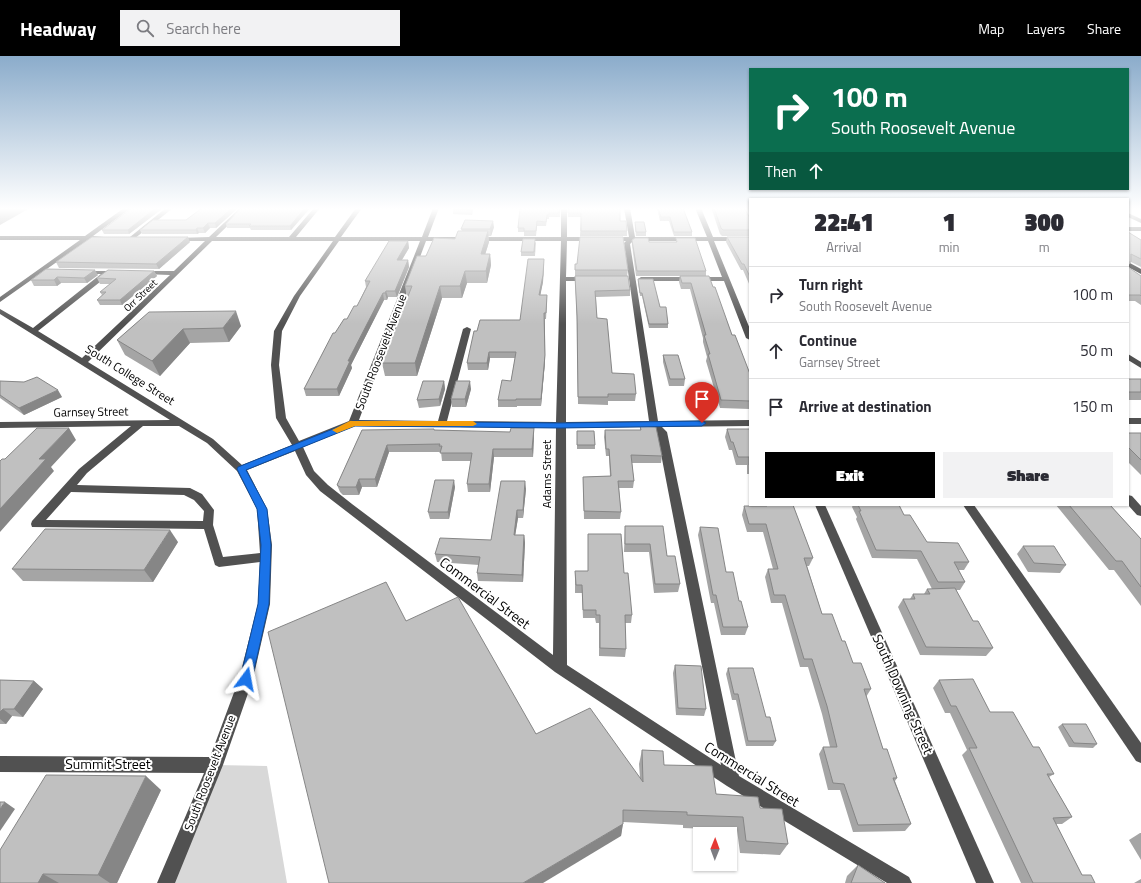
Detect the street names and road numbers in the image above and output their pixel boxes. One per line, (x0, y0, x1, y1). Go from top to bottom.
street label: Orr Street (120, 275, 161, 315)
street label: South Roosevelt Avenue (350, 291, 411, 413)
street label: South College Street (82, 339, 179, 410)
street label: Garnsey Street (53, 401, 129, 422)
street label: Adams Street (537, 439, 556, 508)
street label: Commercial Street (436, 552, 535, 634)
street label: South Downing Street (868, 630, 939, 757)
street label: South Roosevelt Avenue (179, 712, 240, 834)
street label: Commercial Street (701, 736, 804, 811)
street label: Summit Street (65, 753, 151, 774)

